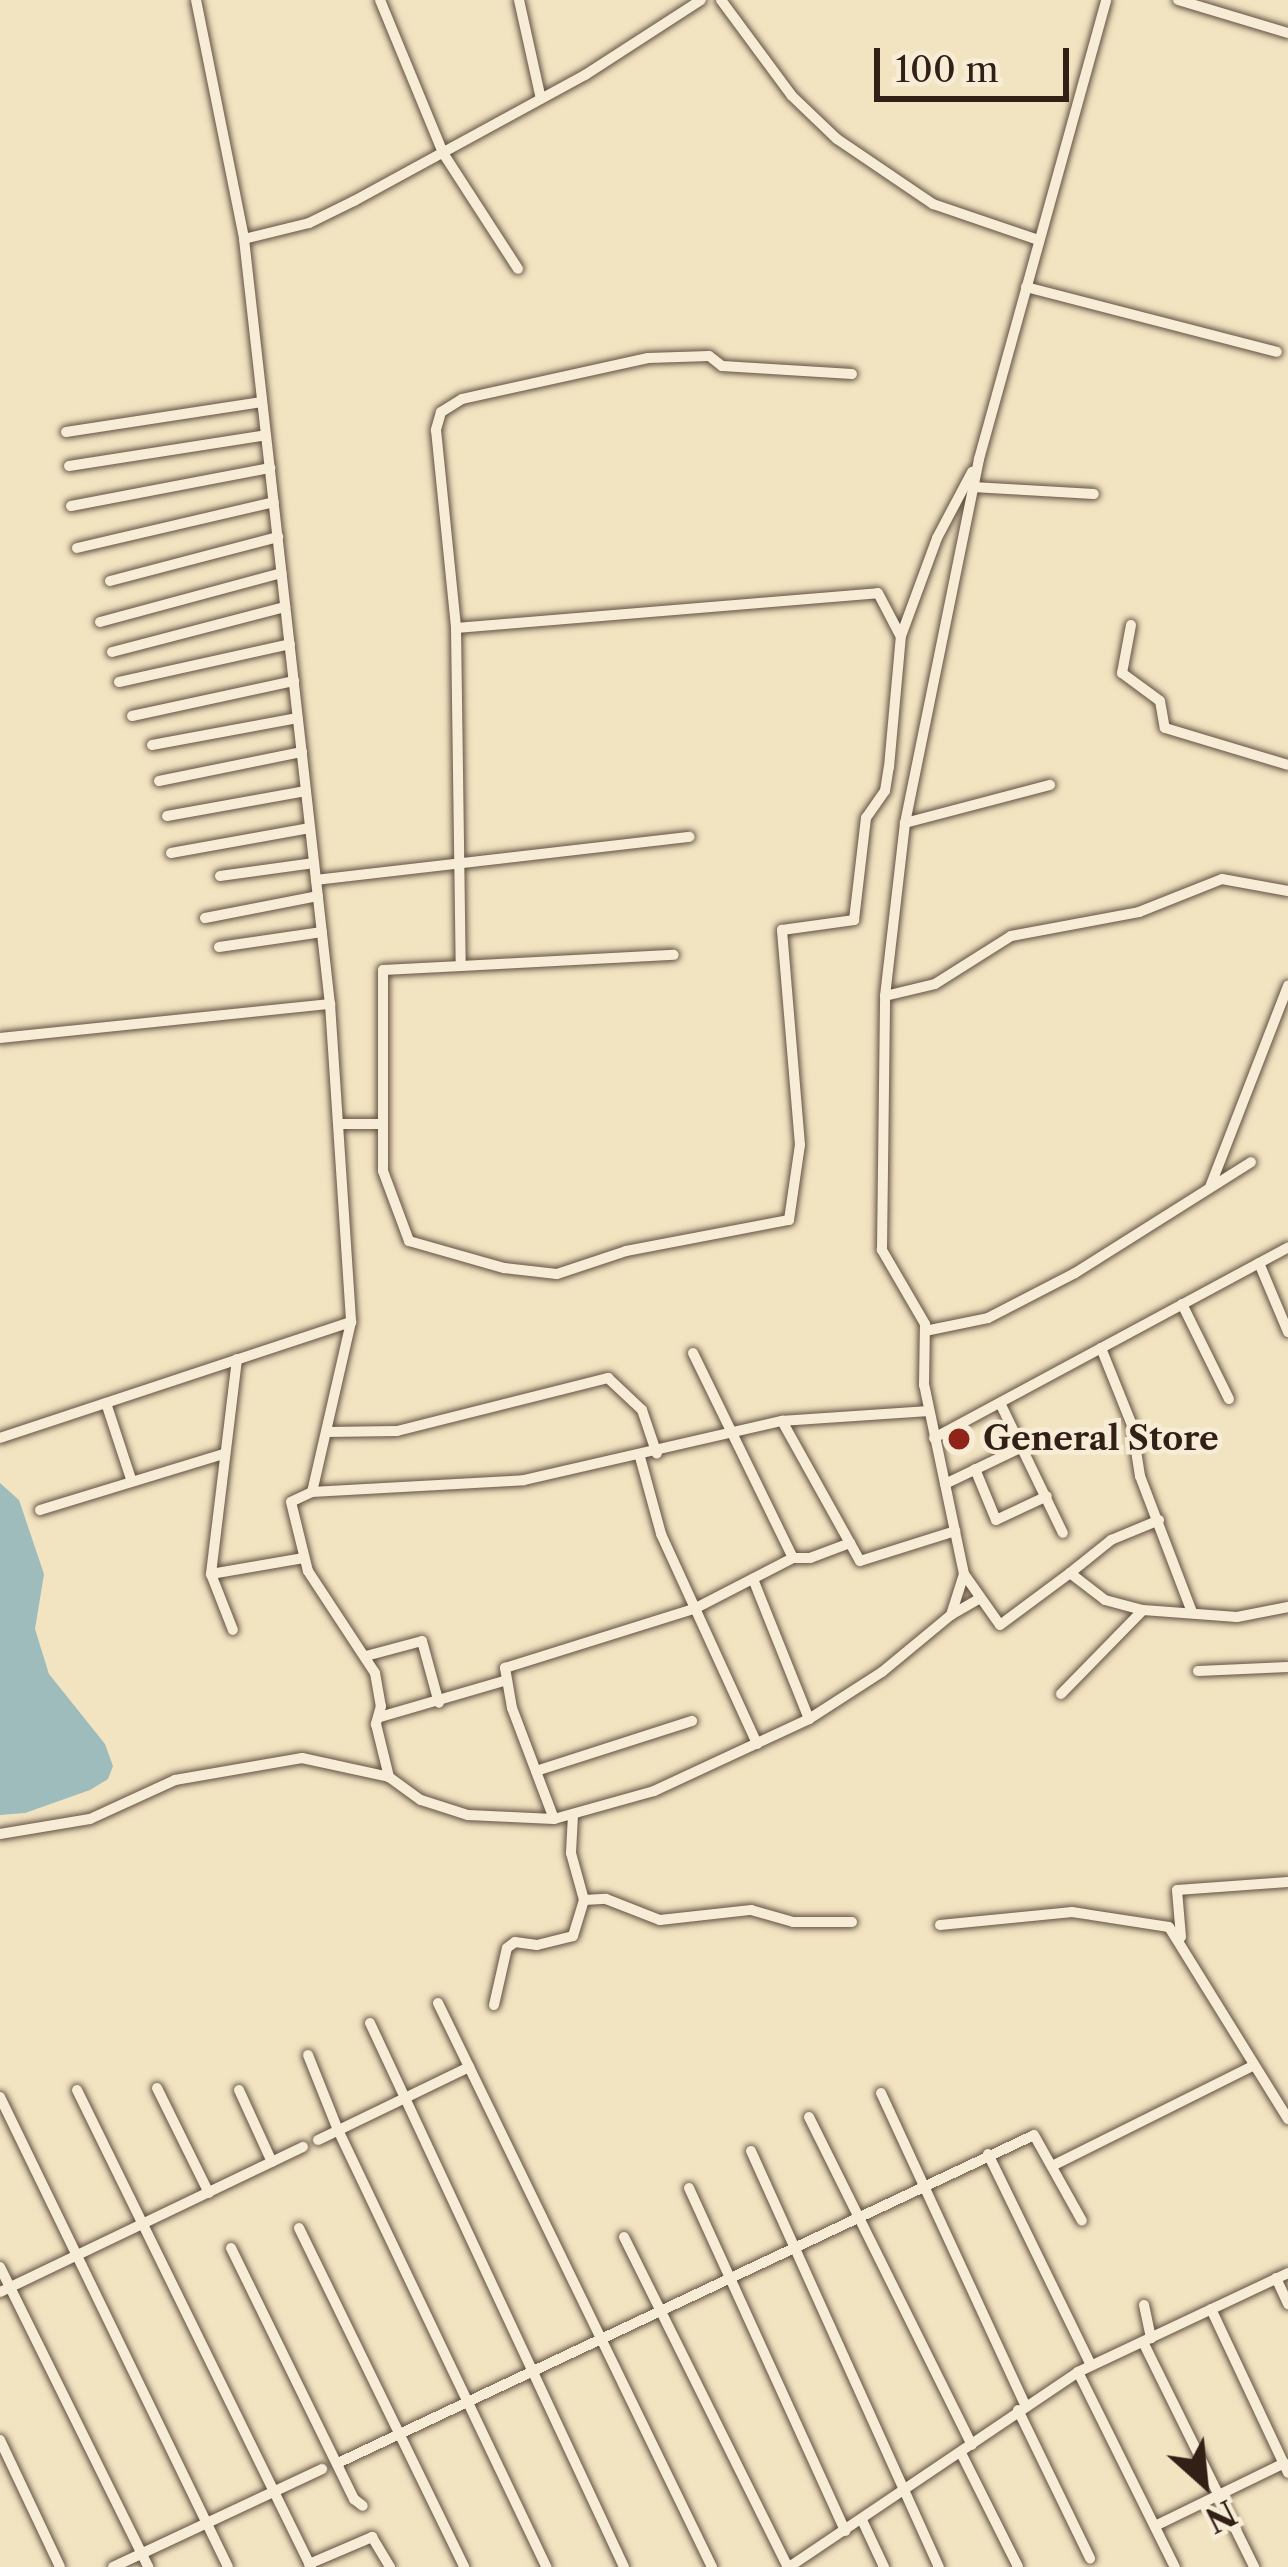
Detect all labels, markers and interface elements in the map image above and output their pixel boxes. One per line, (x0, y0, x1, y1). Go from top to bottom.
scale bar (880, 24, 1075, 98)
text: 100 m (895, 47, 999, 91)
place label: General Store (983, 1419, 1219, 1459)
marker: General Store (946, 1426, 972, 1452)
north arrow (1144, 2423, 1264, 2543)
text: N (1198, 2491, 1243, 2540)

